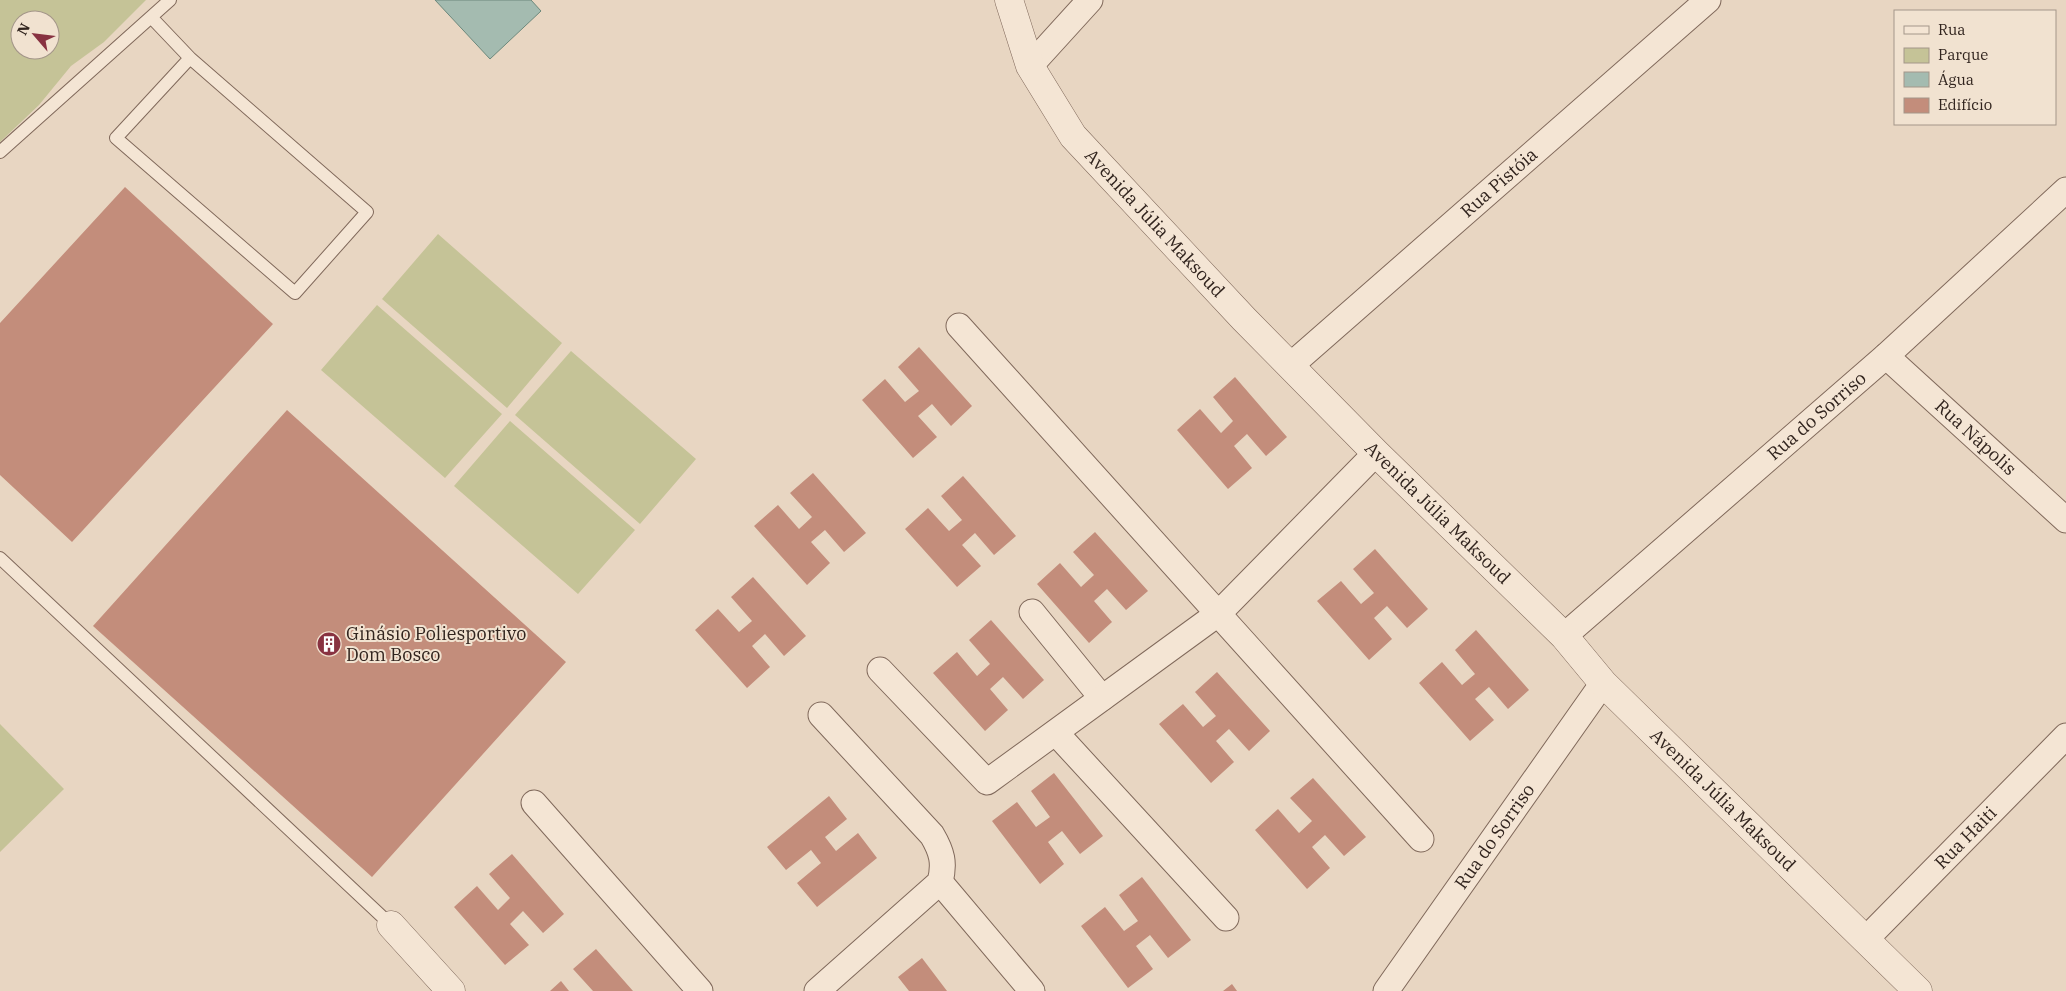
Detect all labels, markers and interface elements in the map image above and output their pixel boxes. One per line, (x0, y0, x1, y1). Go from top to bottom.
north arrow (10, 10, 60, 60)
legend (1894, 10, 2056, 125)
text: N (13, 20, 34, 38)
text: Rua (1938, 20, 1965, 39)
text: Parque (1938, 45, 1988, 64)
text: Água (1938, 70, 1974, 89)
text: Edifício (1938, 95, 1992, 114)
street label: Rua Pistóia (1456, 142, 1542, 222)
street label: Avenida Júlia Maksoud (1080, 144, 1230, 302)
street label: Rua do Sorriso (1762, 366, 1871, 465)
street label: Rua Nápolis (1930, 394, 2021, 480)
street label: Avenida Júlia Maksoud (1360, 437, 1516, 589)
place label: Ginásio Poliesportivo Dom Bosco (346, 622, 526, 666)
building icon: Ginásio Poliesportivo Dom Bosco (316, 631, 342, 657)
street label: Avenida Júlia Maksoud (1646, 724, 1801, 876)
street label: Rua do Sorriso (1449, 779, 1540, 893)
street label: Rua Haiti (1929, 801, 2001, 874)

